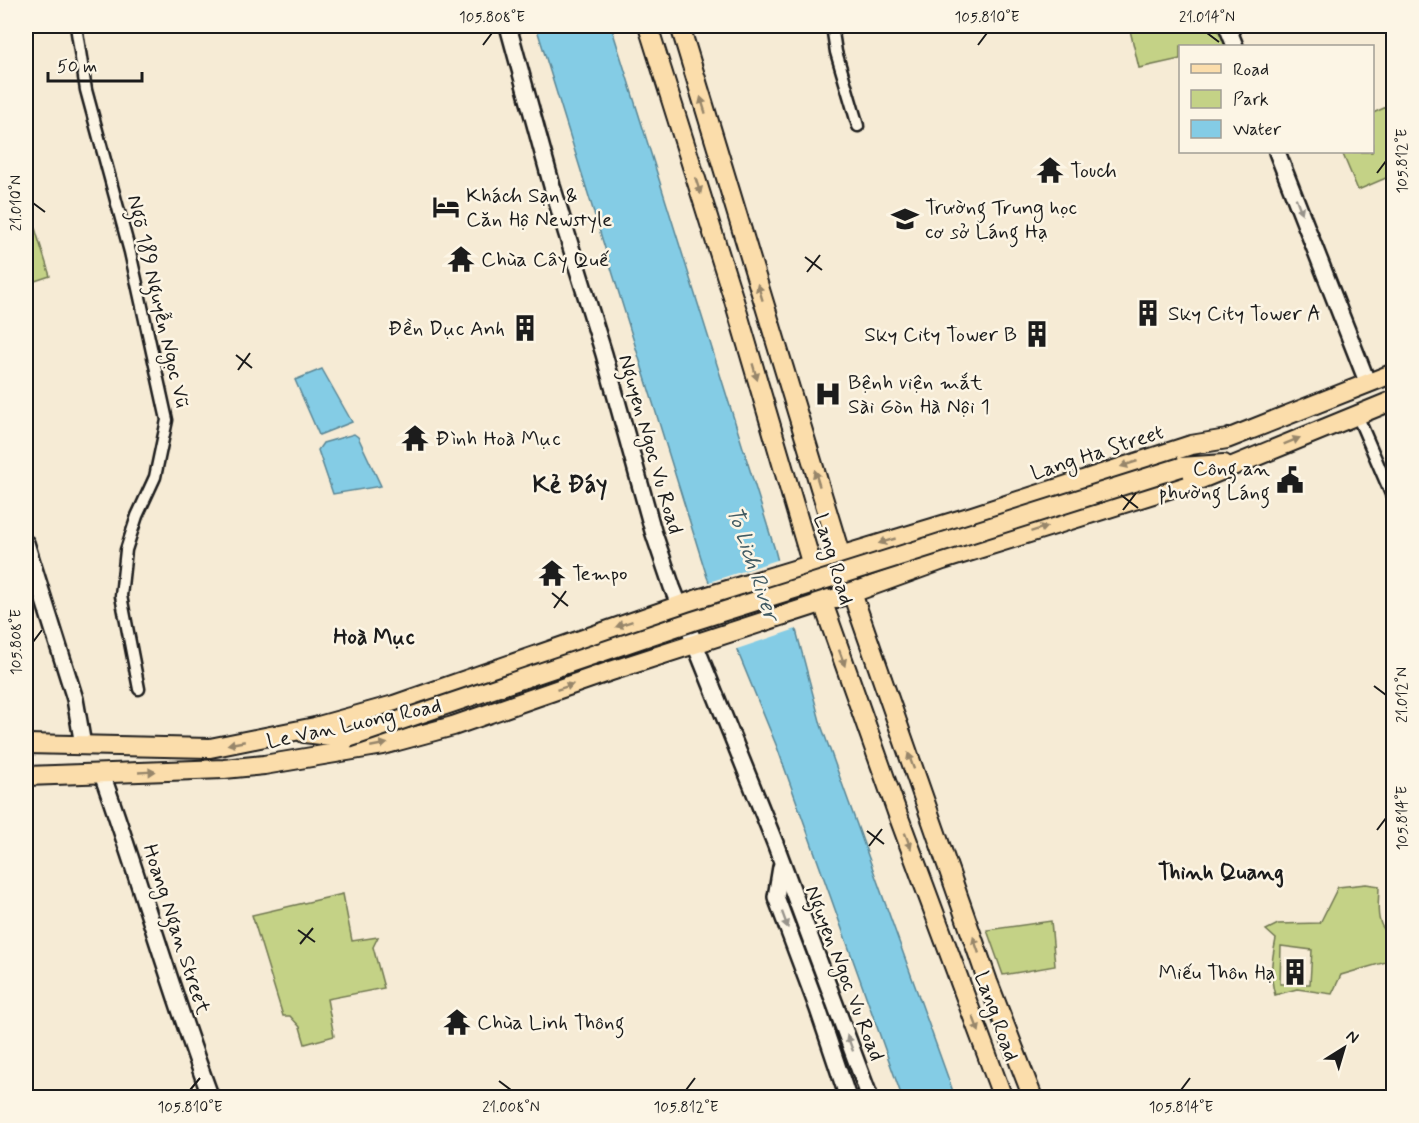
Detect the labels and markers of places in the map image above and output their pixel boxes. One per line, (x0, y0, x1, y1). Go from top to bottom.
temple icon: Touch (1035, 155, 1065, 185)
place label: Touch (1070, 157, 1117, 185)
place label: Khách Sạn & Căn Hộ Newstyle (466, 182, 612, 234)
hotel icon: Khách Sạn & Căn Hộ Newstyle (431, 192, 461, 222)
place label: Trường Trung học cơ sở Láng Hạ (925, 194, 1077, 248)
school or university icon: Trường Trung học cơ sở Láng Hạ (890, 204, 920, 234)
temple icon: Chùa Cây Quế (446, 244, 476, 274)
place label: Chùa Cây Quế (481, 246, 610, 274)
building icon: Sky City Tower A (1133, 298, 1163, 328)
place label: Sky City Tower A (1168, 300, 1321, 328)
building icon: Đền Dục Anh (510, 313, 540, 343)
place label: Đền Dục Anh (388, 315, 505, 343)
building icon: Sky City Tower B (1022, 319, 1052, 349)
place label: Sky City Tower B (864, 321, 1017, 349)
place label: Bệnh viện mắt Sài Gòn Hà Nội 1 (848, 369, 990, 421)
hospital icon: Bệnh viện mắt Sài Gòn Hà Nội 1 (813, 379, 843, 409)
temple icon: Đình Hoà Mục (400, 423, 430, 453)
place label: Đình Hoà Mục (435, 425, 561, 453)
place label: Công an phường Láng (1159, 455, 1271, 509)
public building icon: Công an phường Láng (1275, 465, 1305, 495)
temple icon: Tempo (537, 558, 567, 588)
place label: Tempo (572, 560, 628, 588)
building icon: Miếu Thôn Hạ (1280, 957, 1310, 987)
place label: Miếu Thôn Hạ (1159, 959, 1275, 987)
temple icon: Chùa Linh Thông (442, 1007, 472, 1037)
place label: Chùa Linh Thông (477, 1009, 625, 1039)

